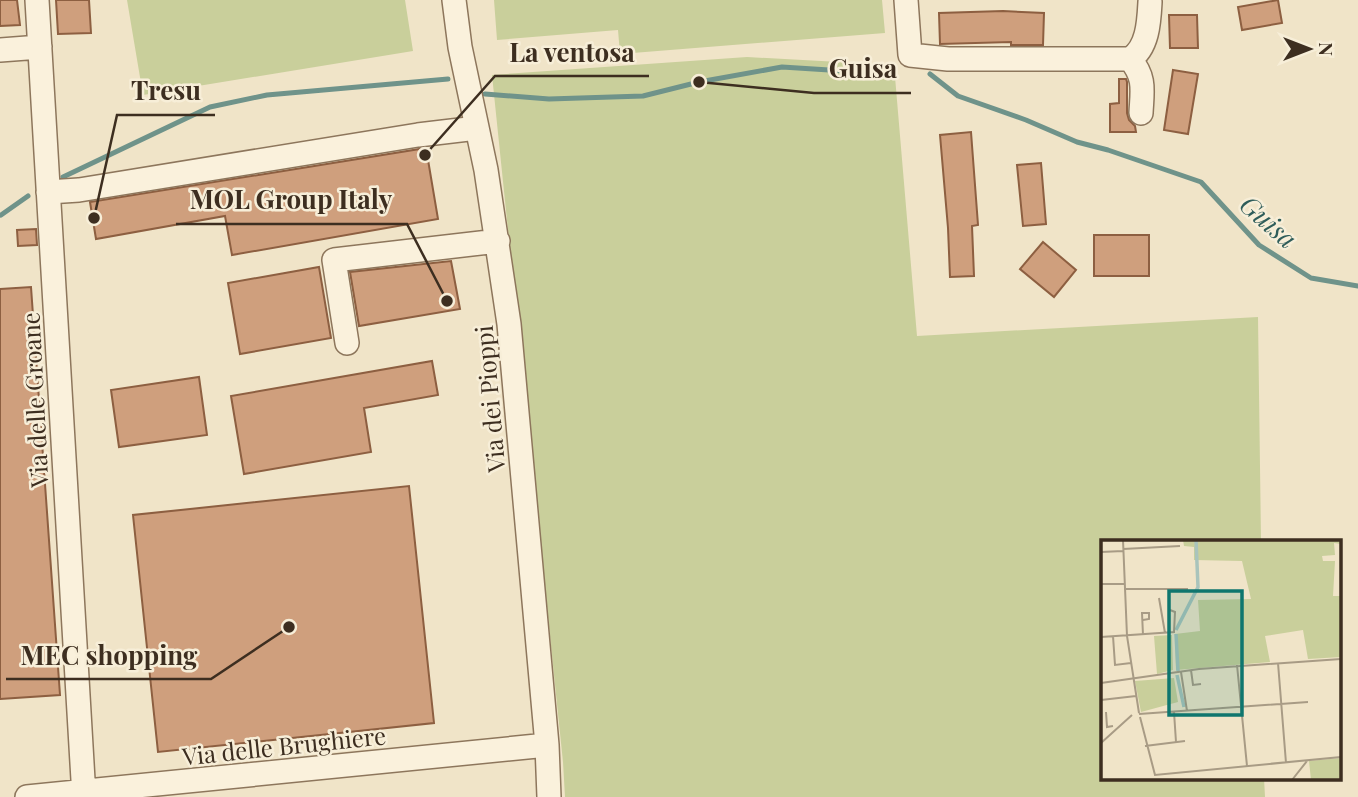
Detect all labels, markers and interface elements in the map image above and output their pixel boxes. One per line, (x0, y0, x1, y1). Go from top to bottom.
north arrow (1274, 14, 1344, 84)
callout: La ventosa (495, 29, 649, 76)
text: La ventosa (509, 34, 635, 69)
text: N (1314, 42, 1340, 56)
callout: Guisa (814, 46, 911, 93)
text: Guisa (829, 50, 898, 85)
callout: Tresu (117, 68, 215, 115)
text: Tresu (131, 72, 201, 107)
callout: MOL Group Italy (176, 177, 407, 224)
text: MOL Group Italy (190, 181, 393, 216)
water label: Guisa (1233, 187, 1305, 255)
street label: Via delle Groane (13, 312, 55, 489)
street label: Via dei Pioppi (467, 324, 511, 475)
inset map (1101, 540, 1340, 780)
callout: MEC shopping (6, 632, 211, 679)
text: MEC shopping (20, 637, 198, 672)
street label: Via delle Brughiere (180, 718, 387, 772)

